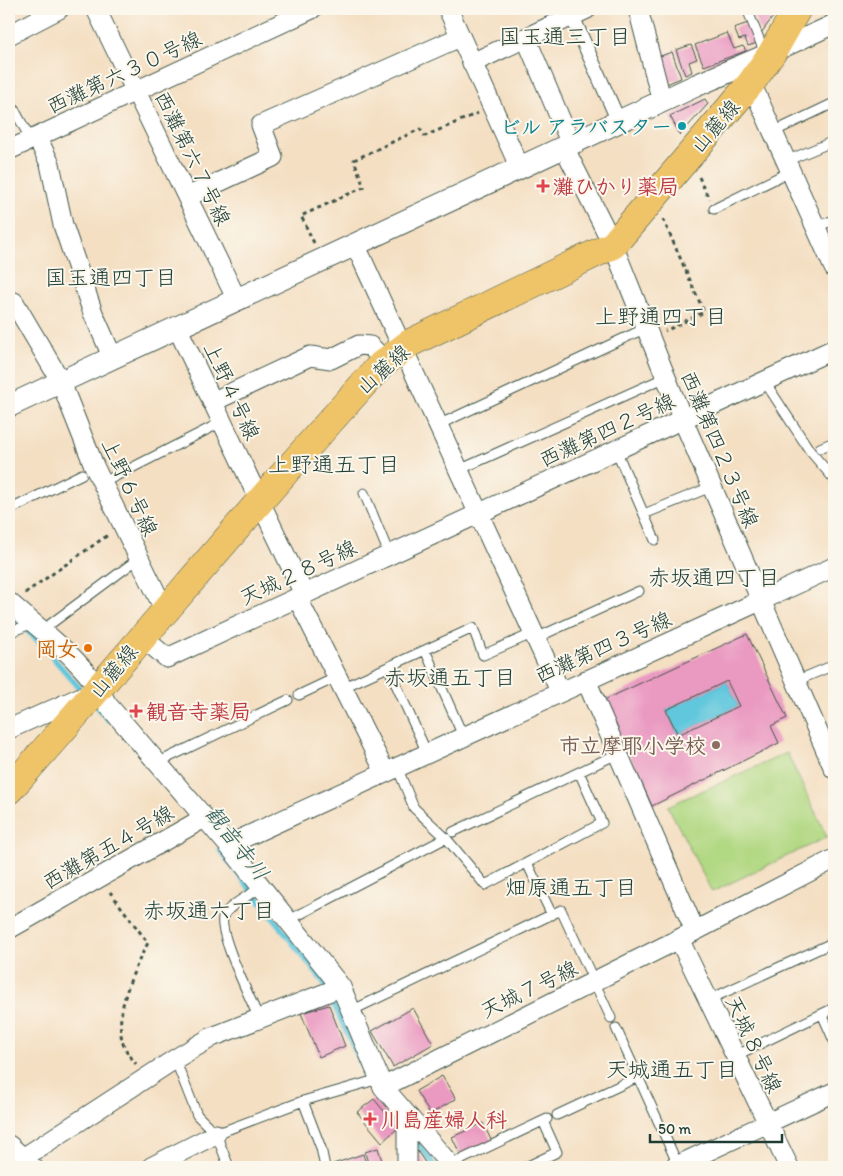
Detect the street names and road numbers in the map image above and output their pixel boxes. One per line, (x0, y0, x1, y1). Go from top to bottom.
street label: 西灘第六３０号線 (43, 25, 205, 119)
street label: 西灘第六７号線 (150, 86, 236, 230)
street label: 山麓線 (685, 94, 745, 158)
street label: 上野４号線 (198, 338, 266, 444)
street label: 山麓線 (351, 339, 415, 399)
street label: 西灘第四２３号線 (676, 367, 764, 531)
street label: 西灘第四２号線 (535, 388, 679, 472)
street label: 上野６号線 (96, 434, 164, 540)
street label: 天城２８号線 (236, 534, 360, 610)
street label: 西灘第四３号線 (531, 606, 675, 688)
street label: 山麓線 (83, 639, 143, 703)
street label: 西灘第五４号線 (38, 799, 178, 895)
street label: 天城７号線 (476, 955, 582, 1023)
street label: 天城８号線 (720, 991, 788, 1097)

